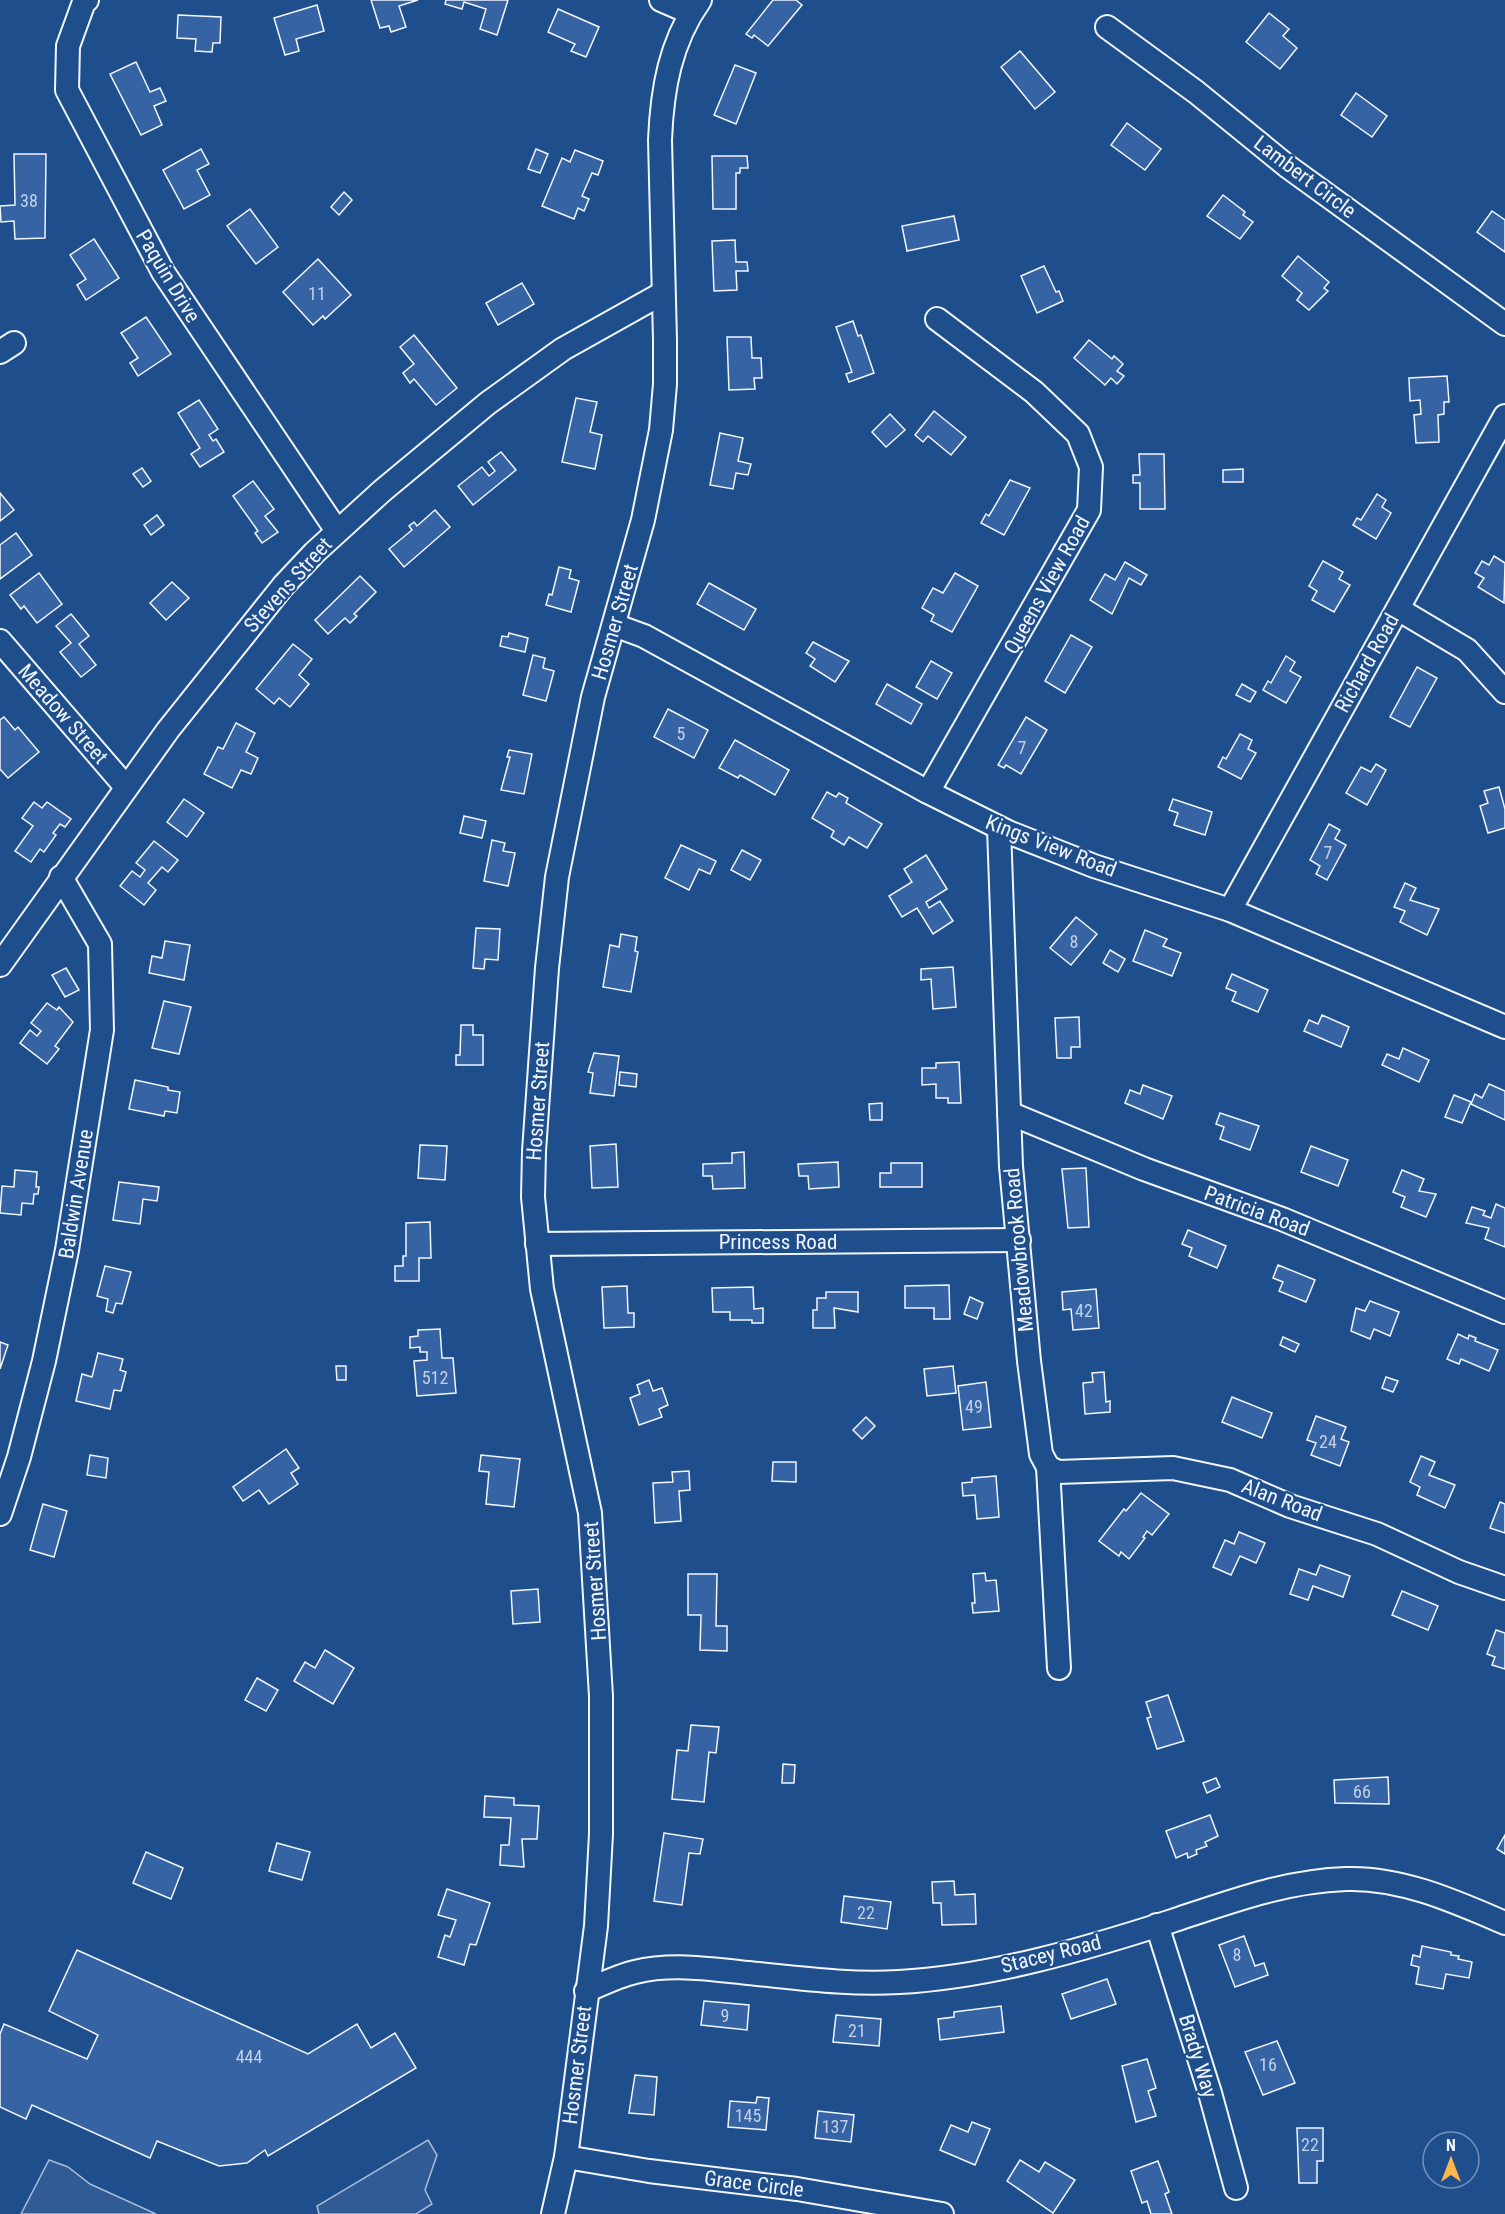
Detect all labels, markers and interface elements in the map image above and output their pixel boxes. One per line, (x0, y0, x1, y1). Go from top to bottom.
street label: Lambert Circle (1249, 131, 1361, 223)
house number: 38 (20, 190, 38, 211)
street label: Paquin Drive (131, 225, 205, 327)
house number: 11 (308, 283, 326, 304)
street label: Queens View Road (999, 512, 1095, 658)
street label: Stevens Street (239, 533, 337, 637)
street label: Hosmer Street (587, 561, 643, 683)
street label: Richard Road (1330, 609, 1404, 717)
street label: Meadow Street (13, 659, 113, 769)
house number: 5 (677, 723, 686, 744)
house number: 7 (1018, 737, 1027, 758)
street label: Kings View Road (982, 810, 1120, 882)
house number: 7 (1324, 842, 1333, 863)
house number: 8 (1070, 931, 1078, 952)
street label: Hosmer Street (522, 1041, 554, 1161)
street label: Baldwin Avenue (54, 1127, 98, 1260)
street label: Meadowbrook Road (1000, 1167, 1038, 1333)
street label: Patricia Road (1201, 1181, 1313, 1241)
street label: Princess Road (719, 1230, 837, 1254)
house number: 42 (1075, 1300, 1093, 1321)
house number: 512 (422, 1367, 448, 1388)
house number: 49 (965, 1396, 983, 1417)
house number: 24 (1319, 1431, 1337, 1452)
street label: Alan Road (1238, 1474, 1326, 1526)
street label: Hosmer Street (579, 1521, 611, 1641)
house number: 66 (1353, 1781, 1371, 1802)
house number: 22 (857, 1902, 875, 1923)
street label: Stacey Road (998, 1930, 1104, 1978)
house number: 8 (1233, 1944, 1241, 1965)
street label: Hosmer Street (558, 2004, 596, 2126)
house number: 9 (721, 2005, 729, 2026)
street label: Brady Way (1174, 2011, 1222, 2101)
house number: 21 (848, 2020, 866, 2041)
house number: 444 (236, 2046, 262, 2067)
house number: 16 (1259, 2054, 1277, 2075)
house number: 145 (735, 2105, 761, 2126)
house number: 137 (822, 2116, 848, 2137)
north arrow (1421, 2130, 1481, 2190)
house number: 22 (1301, 2134, 1319, 2155)
text: N (1446, 2136, 1456, 2155)
street label: Grace Circle (703, 2166, 805, 2202)

